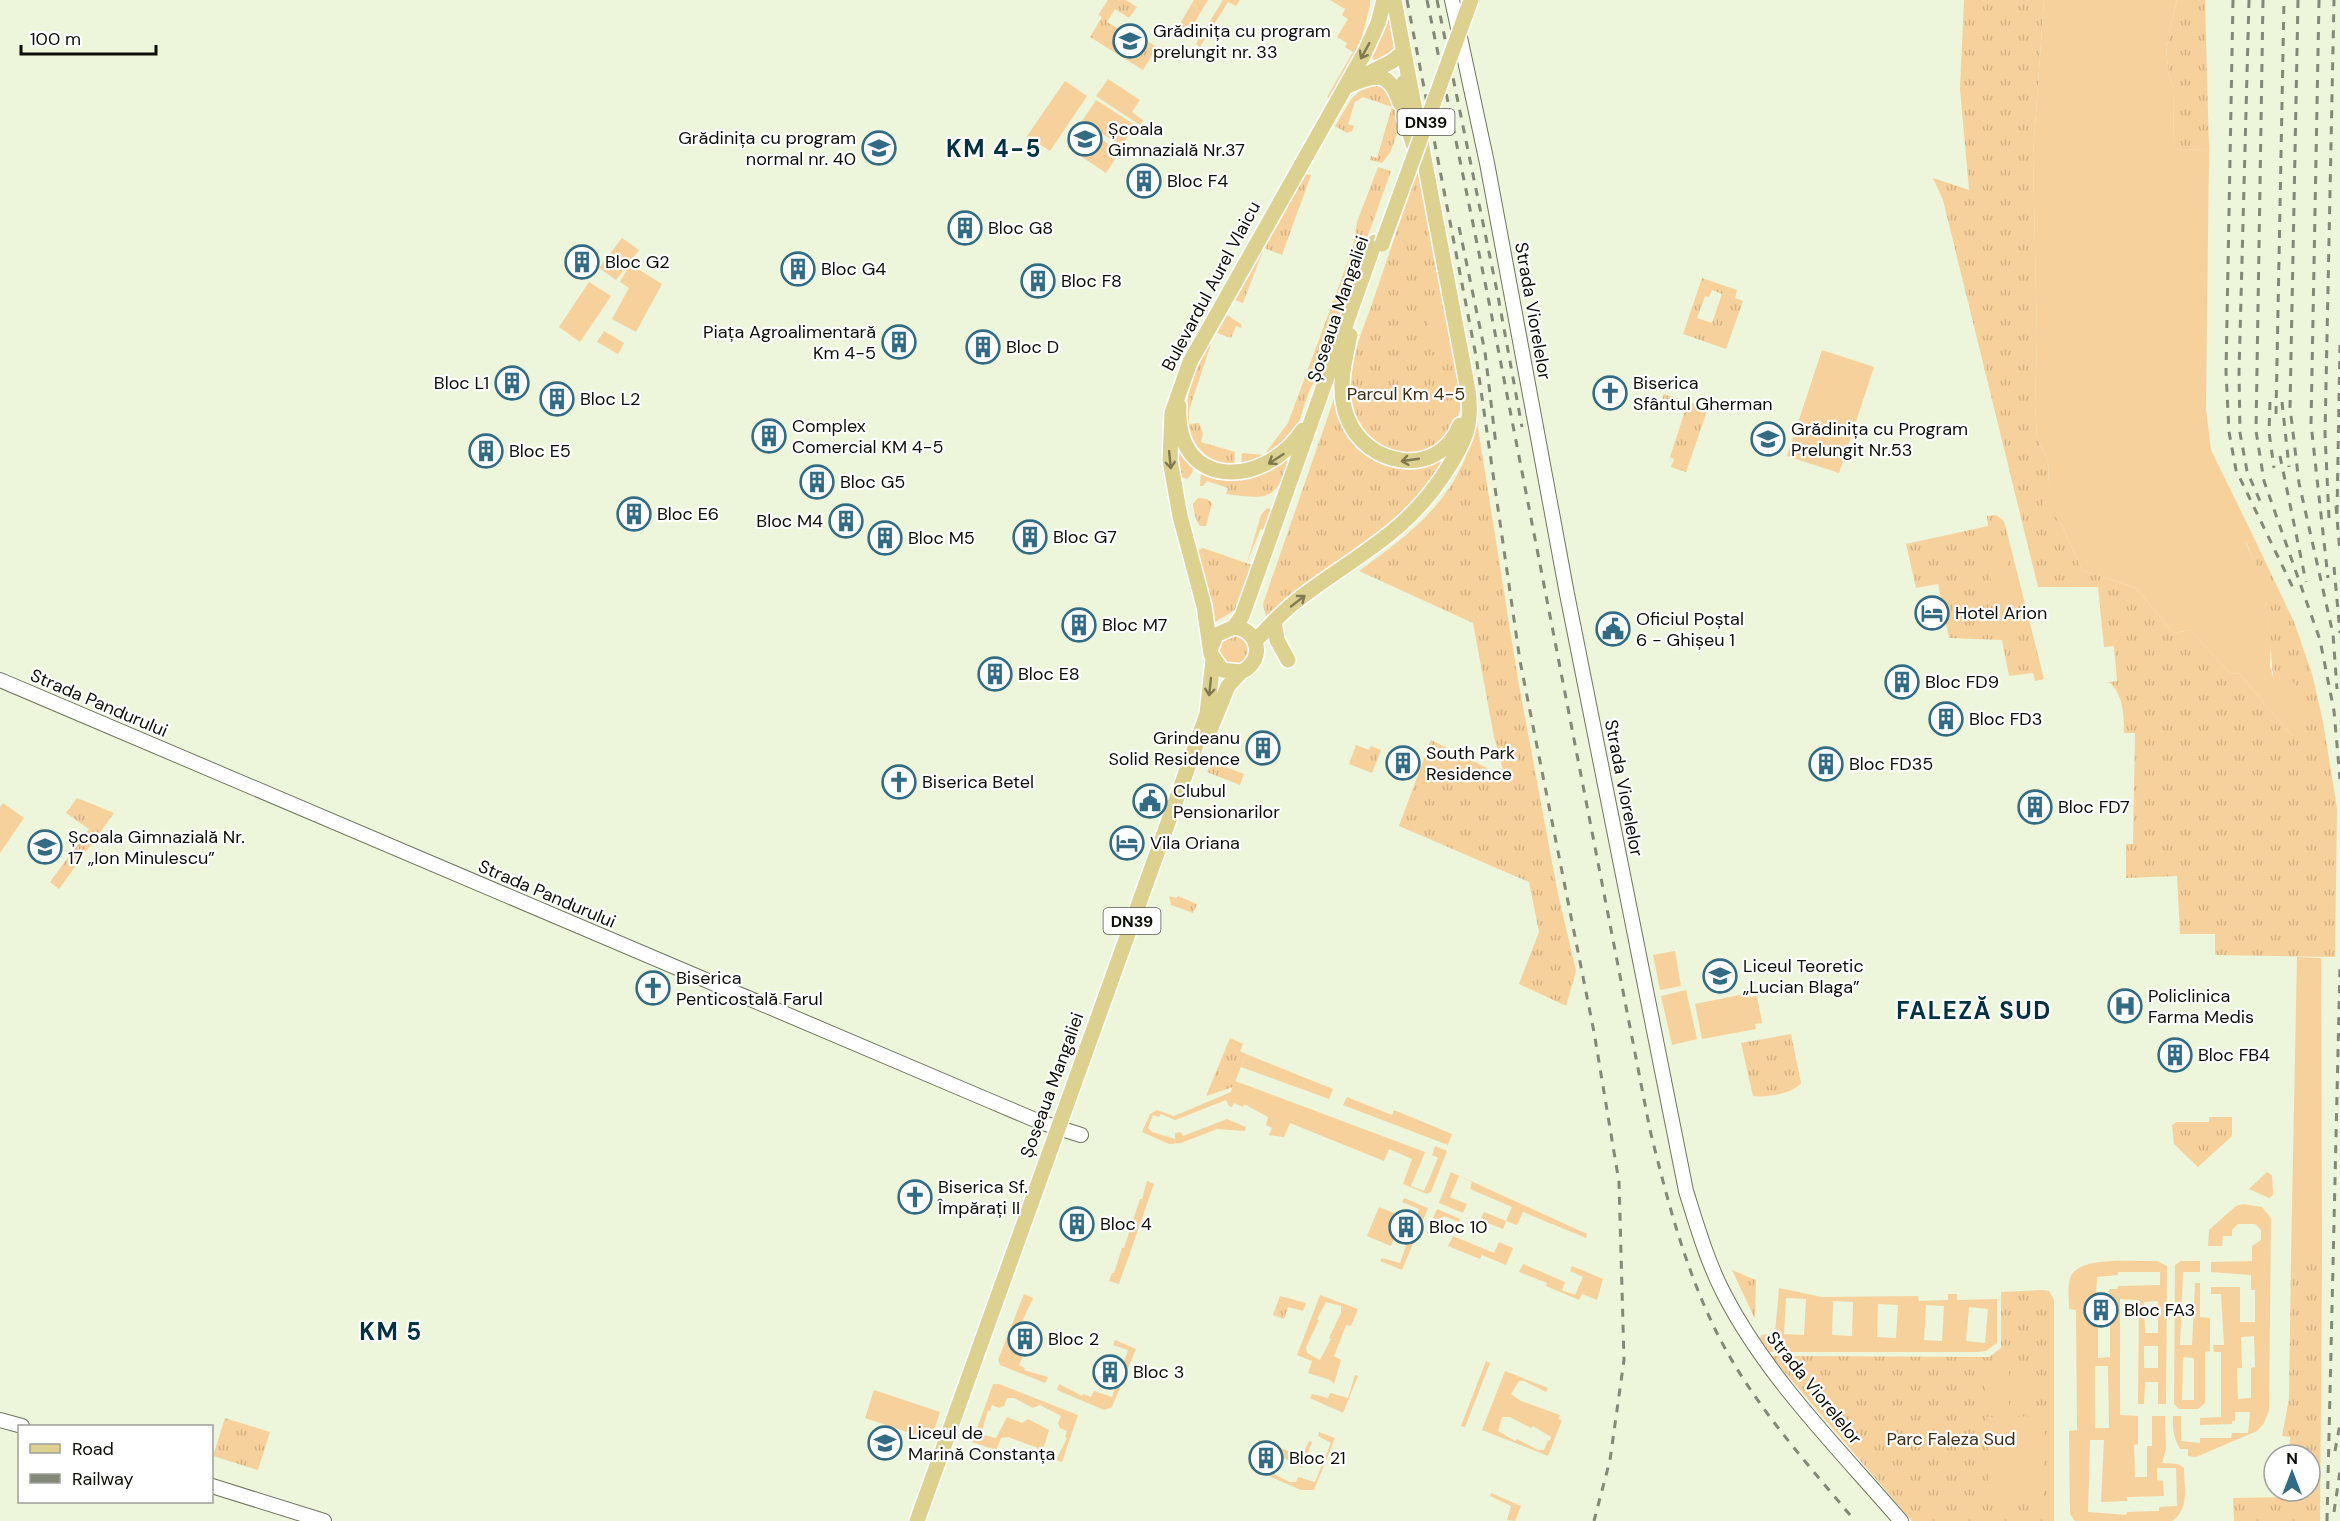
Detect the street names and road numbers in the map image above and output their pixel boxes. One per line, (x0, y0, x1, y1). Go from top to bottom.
road number: DN39 (1398, 109, 1454, 135)
street label: Bulevardul Aurel Vlaicu (1156, 197, 1266, 375)
street label: Șoseaua Mangaliei (1302, 233, 1374, 385)
street label: Strada Viorelelor (1509, 240, 1557, 382)
street label: Strada Pandurului (27, 663, 171, 743)
street label: Strada Viorelelor (1599, 717, 1649, 859)
street label: Strada Pandurului (475, 854, 619, 934)
road number: DN39 (1104, 908, 1160, 934)
street label: Șoseaua Mangaliei (1015, 1009, 1089, 1161)
street label: Strada Viorelelor (1761, 1326, 1867, 1450)

